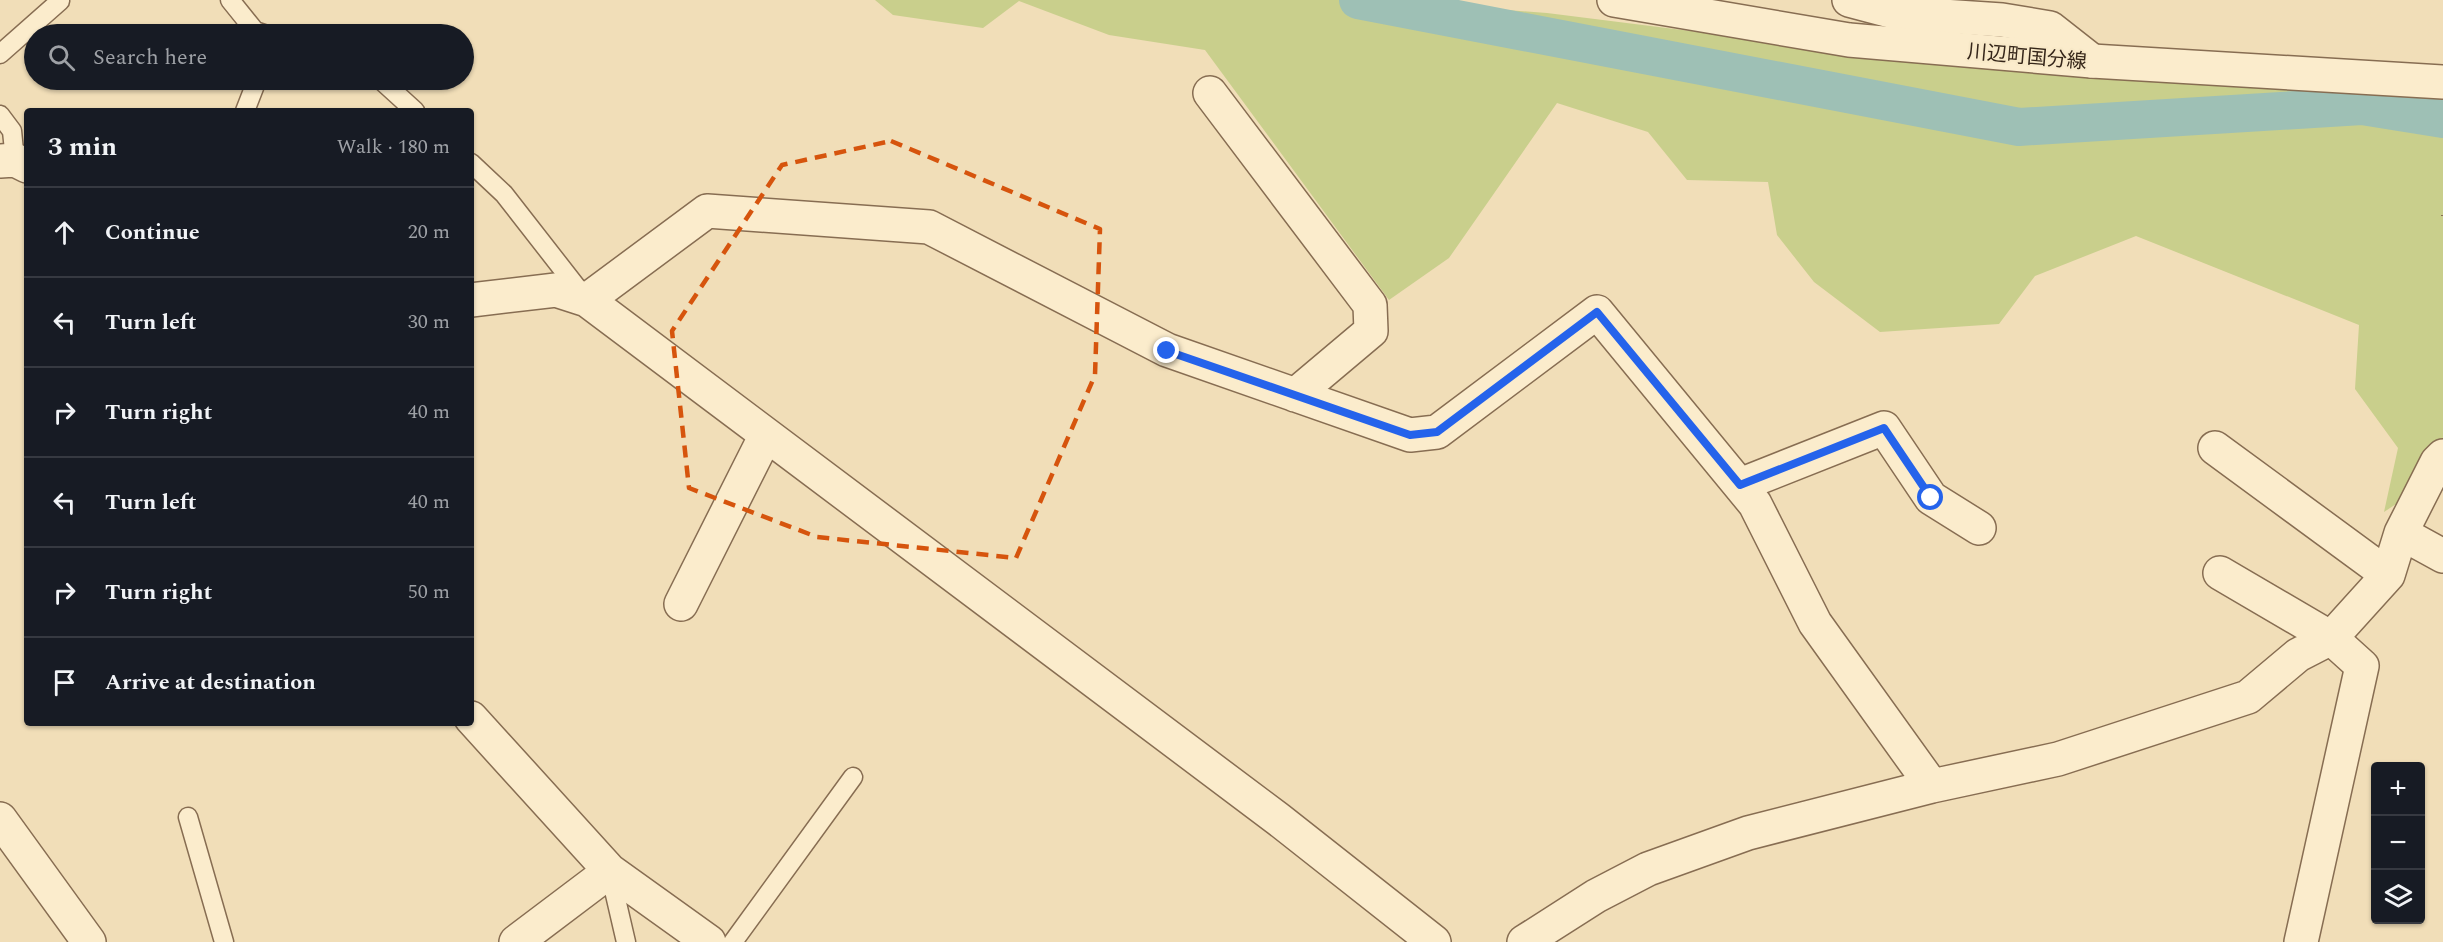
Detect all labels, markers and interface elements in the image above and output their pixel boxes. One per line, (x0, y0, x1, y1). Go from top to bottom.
search box (24, 24, 474, 90)
street label: 川辺町国分線 (1966, 37, 2088, 77)
icon: search (45, 41, 78, 74)
text: Search here (93, 41, 207, 74)
text: 3 min (48, 127, 117, 167)
text: Walk · 180 m (337, 132, 450, 162)
icon: ahead (48, 216, 81, 249)
text: Continue (105, 216, 200, 249)
text: 20 m (408, 217, 450, 247)
icon: left (48, 306, 81, 339)
text: Turn left (105, 306, 197, 339)
text: 30 m (408, 307, 450, 337)
route end (1153, 337, 1179, 363)
icon: right (48, 396, 81, 429)
text: Turn right (105, 396, 212, 429)
text: 40 m (408, 397, 450, 427)
route start (1917, 484, 1943, 510)
icon: left (48, 486, 81, 519)
text: Turn left (105, 486, 197, 519)
text: 40 m (408, 487, 450, 517)
icon: right (48, 576, 81, 609)
text: Turn right (105, 576, 212, 609)
text: 50 m (408, 577, 450, 607)
icon: arrive (48, 666, 81, 699)
text: Arrive at destination (105, 666, 316, 699)
map controls (2371, 762, 2425, 924)
button: + (2371, 762, 2425, 816)
button: − (2371, 816, 2425, 870)
button: layers (2371, 870, 2425, 924)

